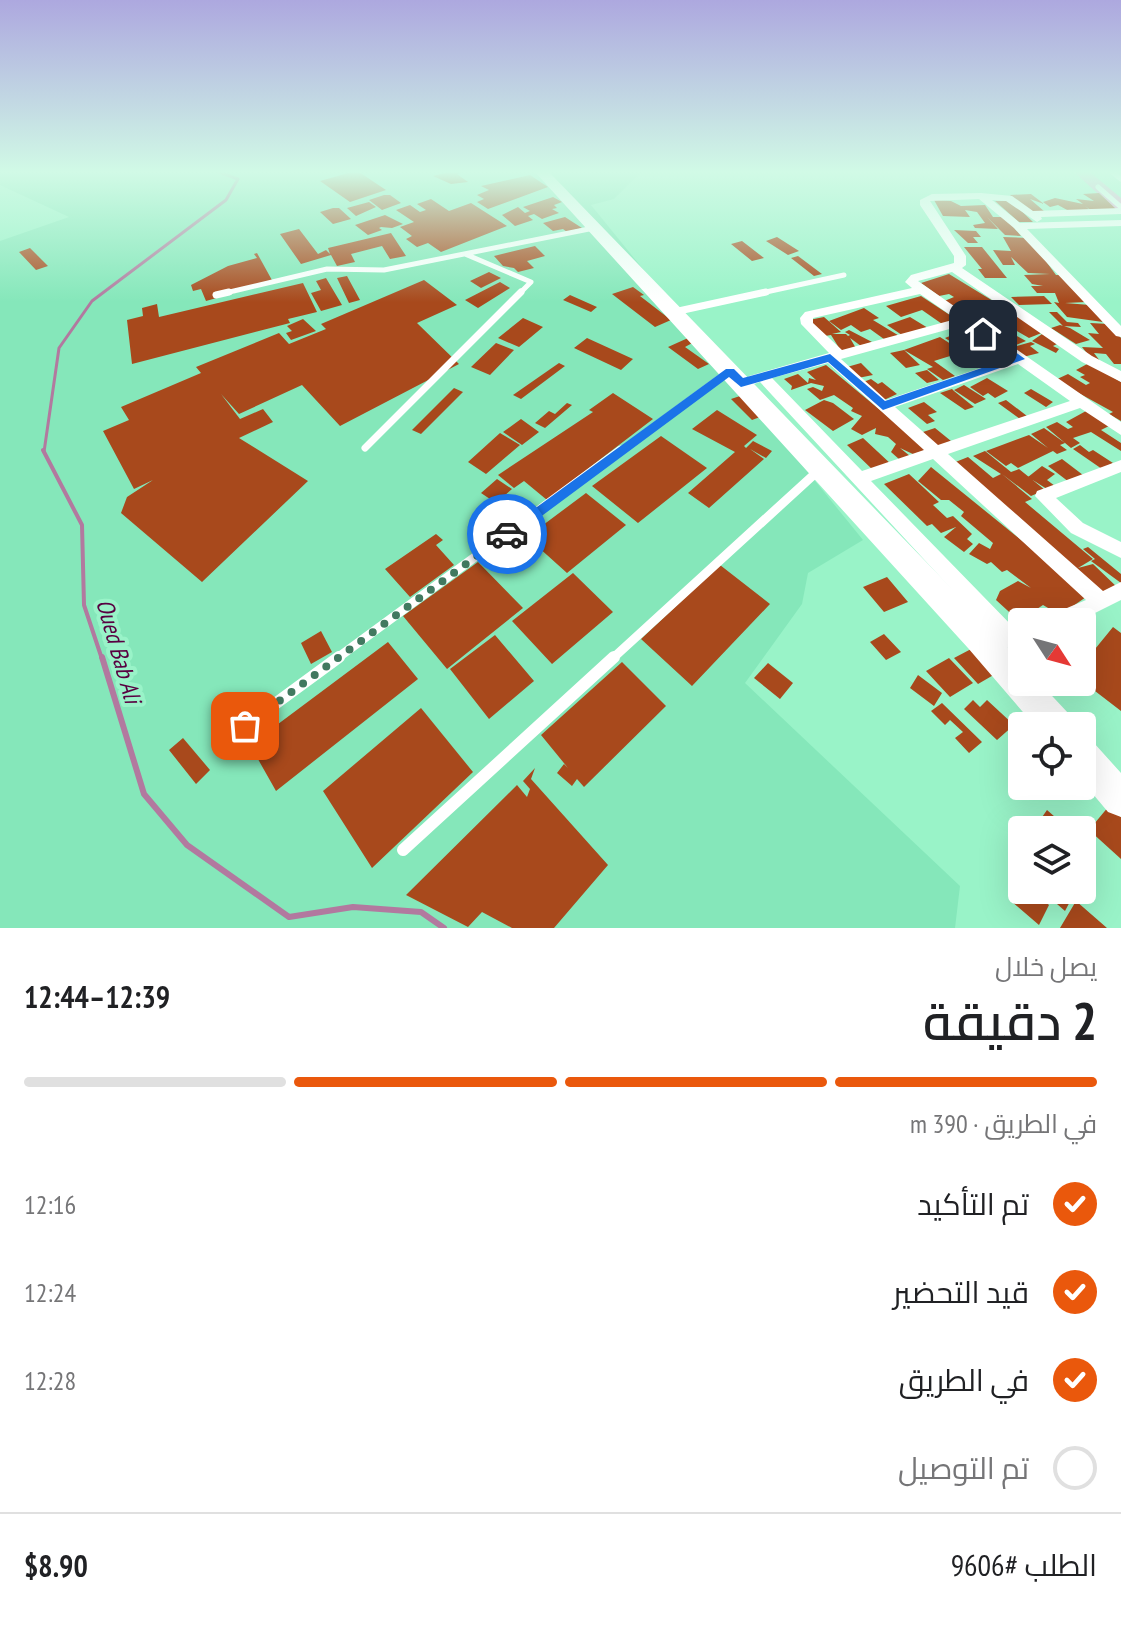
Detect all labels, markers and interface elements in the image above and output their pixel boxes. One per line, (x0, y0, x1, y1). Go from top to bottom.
pin (949, 300, 1017, 368)
icon: home (961, 312, 1005, 356)
courier (467, 494, 547, 574)
icon: car (485, 512, 529, 556)
water label: Oued Bab Ali (89, 595, 149, 709)
north arrow (1008, 608, 1096, 696)
map controls (1008, 608, 1096, 904)
pin (211, 692, 279, 760)
icon: bag (223, 704, 267, 748)
button: locate (1008, 712, 1096, 800)
button: layers (1008, 816, 1096, 904)
text: يصل خلال (995, 950, 1097, 983)
text: 12:39–12:44 (24, 977, 170, 1016)
text: 2 دقيقة (923, 987, 1097, 1054)
text: في الطريق · 390 m (910, 1107, 1097, 1140)
icon: check (1053, 1182, 1097, 1226)
text: تم التأكيد (917, 1184, 1029, 1223)
text: 12:16 (24, 1188, 76, 1221)
icon: check (1053, 1270, 1097, 1314)
text: قيد التحضير (893, 1272, 1029, 1311)
text: 12:24 (24, 1276, 76, 1309)
icon: check (1053, 1358, 1097, 1402)
text: في الطريق (899, 1360, 1029, 1399)
text: 12:28 (24, 1364, 76, 1397)
text: تم التوصيل (898, 1448, 1029, 1487)
text: الطلب #9606 (951, 1545, 1097, 1584)
text: $8.90 (24, 1546, 88, 1585)

